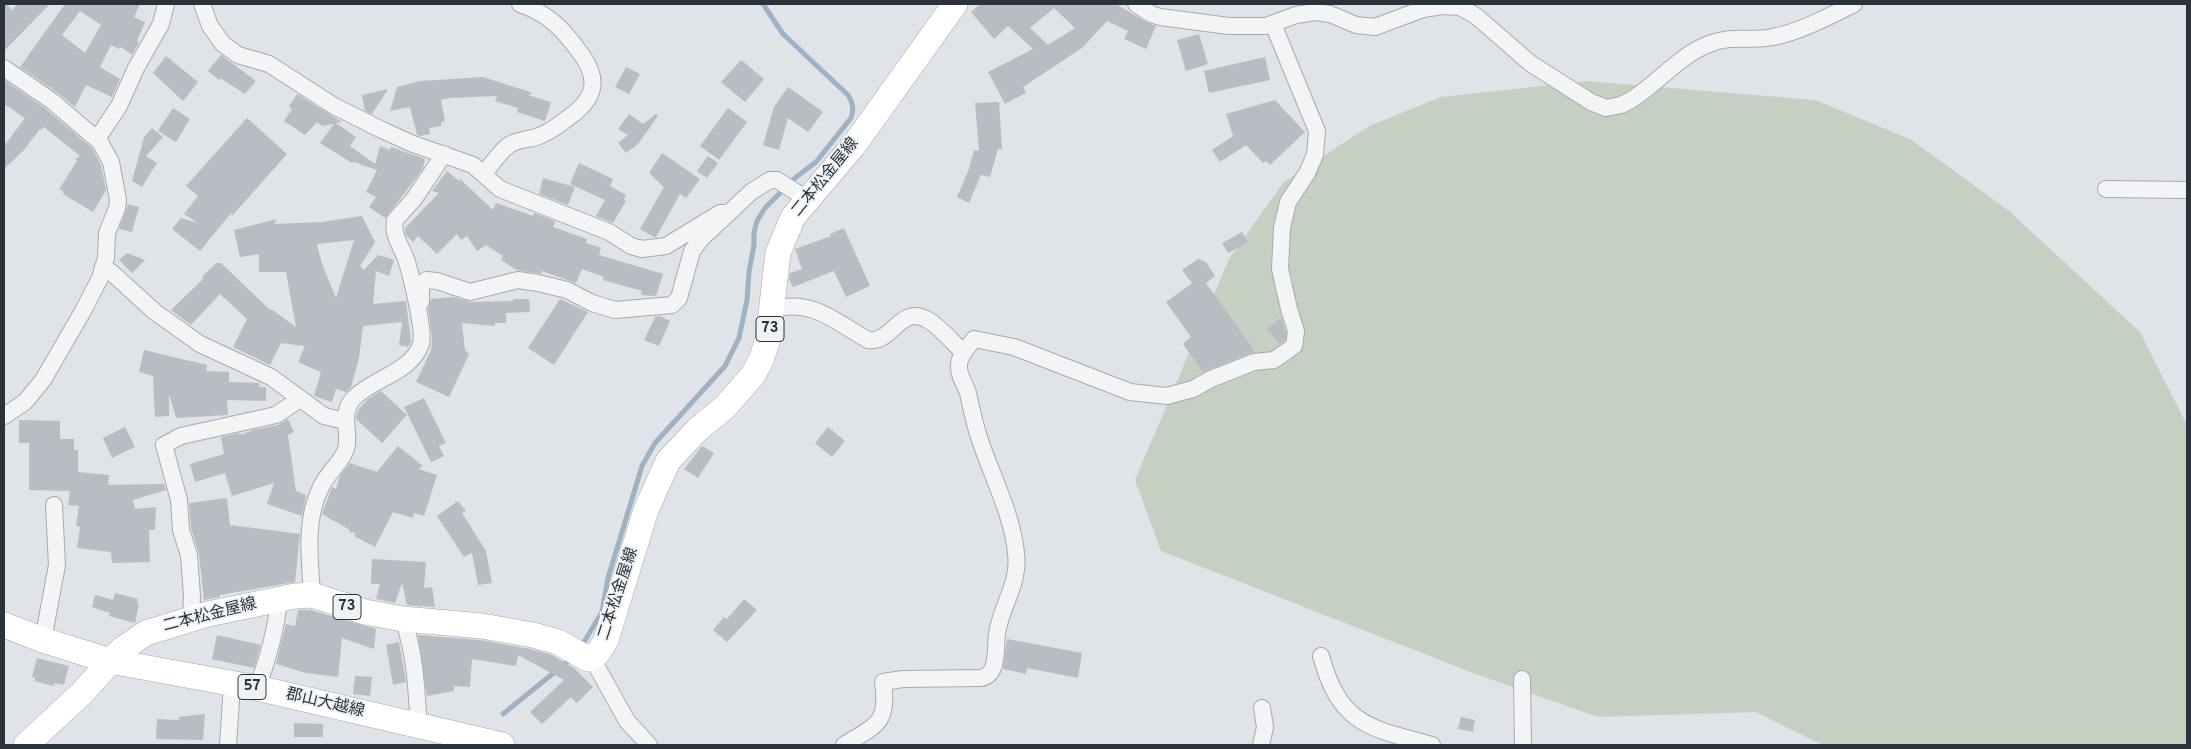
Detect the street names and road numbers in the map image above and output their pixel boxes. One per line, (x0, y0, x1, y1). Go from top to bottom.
street label: 二本松金屋線 (788, 135, 864, 221)
road number: 73 (756, 316, 784, 342)
street label: 二本松金屋線 (595, 545, 643, 643)
road number: 73 (333, 594, 361, 620)
street label: 二本松金屋線 (161, 595, 259, 637)
road number: 57 (238, 674, 266, 700)
street label: 郡山大越線 (284, 686, 366, 722)

